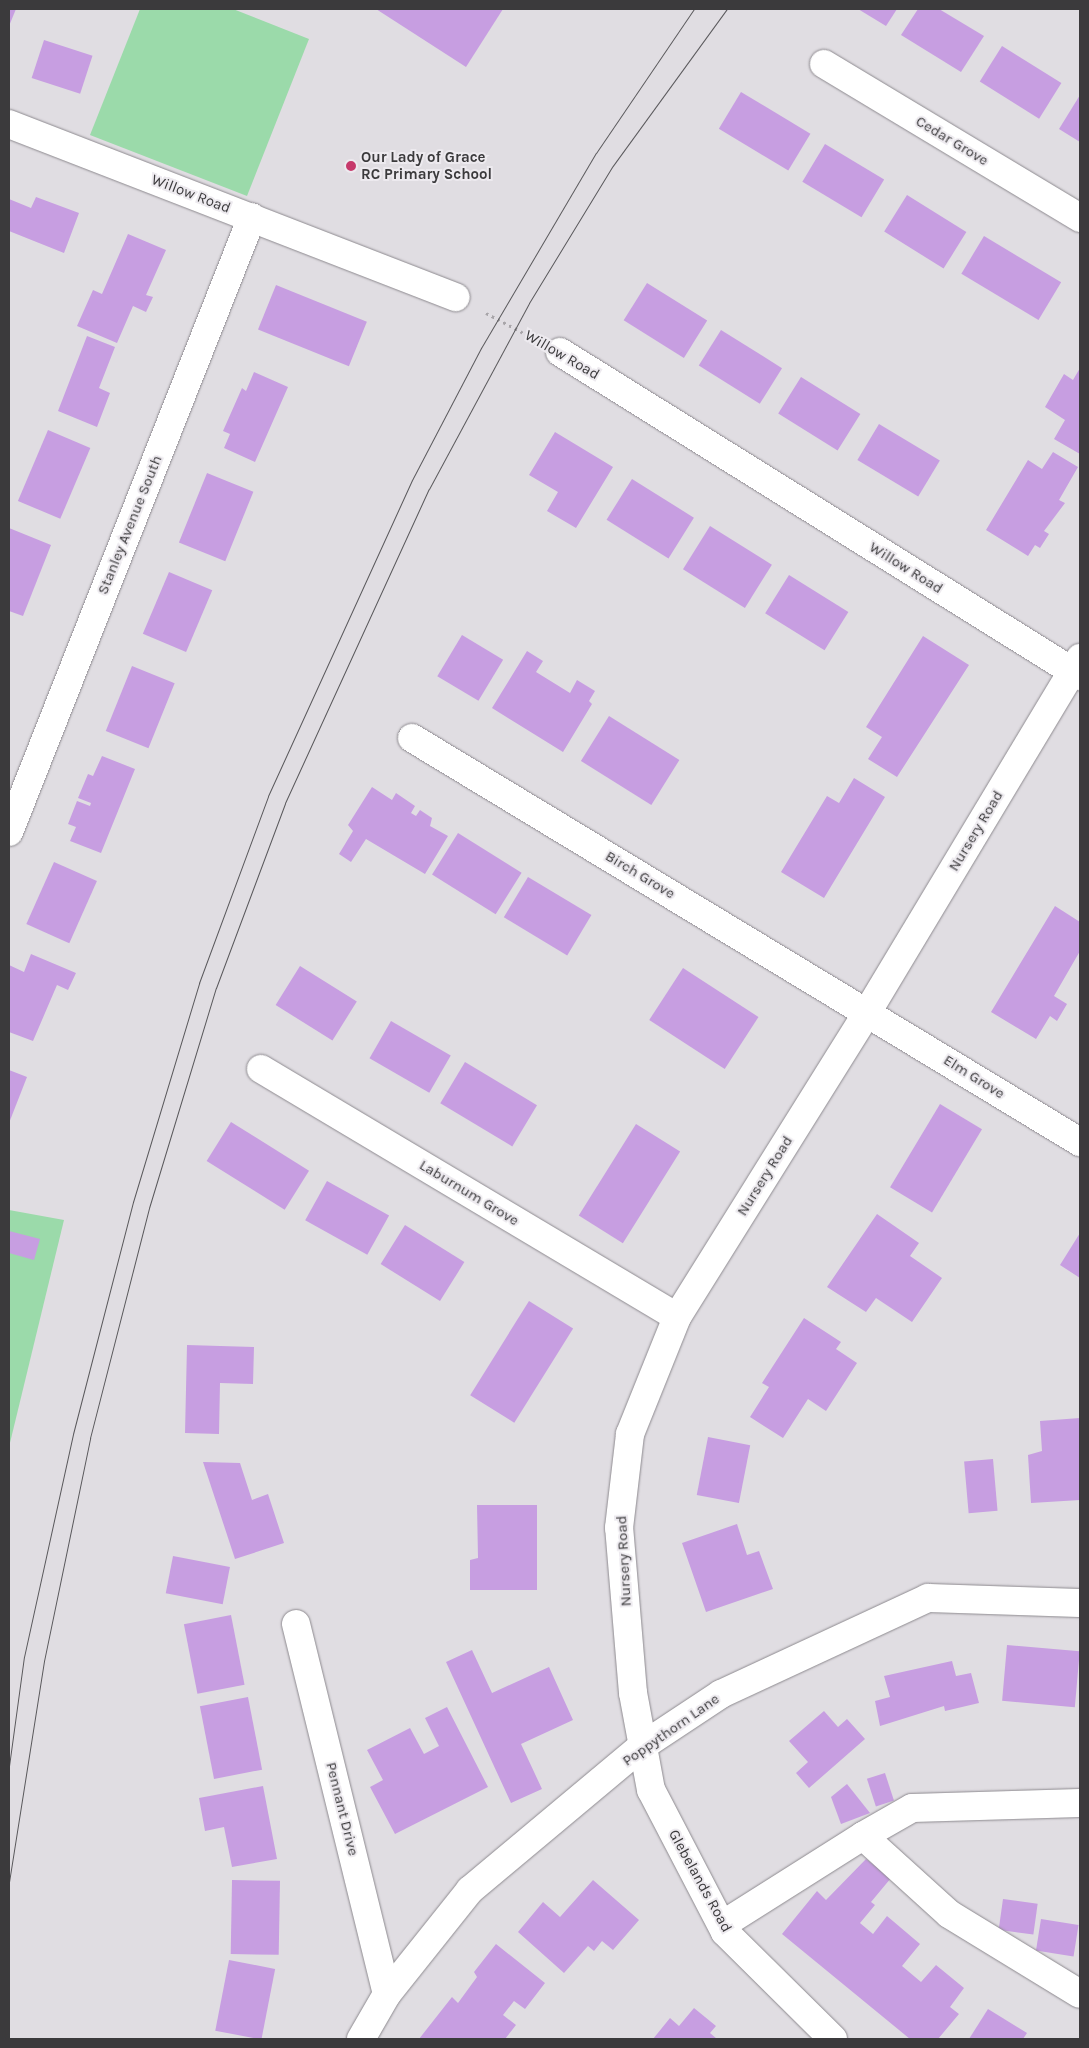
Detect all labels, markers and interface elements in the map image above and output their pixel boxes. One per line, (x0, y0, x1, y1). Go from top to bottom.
street label: Cedar Grove (912, 112, 992, 170)
place label: Our Lady of Grace RC Primary School (361, 148, 492, 183)
marker: Our Lady of Grace RC Primary School (345, 160, 357, 172)
street label: Willow Road (149, 171, 233, 217)
street label: Willow Road (521, 326, 603, 384)
street label: Stanley Avenue South (94, 453, 166, 597)
street label: Willow Road (866, 538, 946, 598)
street label: Nursery Road (945, 787, 1007, 875)
street label: Birch Grove (602, 847, 678, 903)
street label: Elm Grove (940, 1051, 1008, 1103)
street label: Nursery Road (733, 1133, 797, 1219)
street label: Laburnum Grove (416, 1156, 522, 1230)
street label: Nursery Road (613, 1515, 635, 1607)
street label: Poppythorn Lane (619, 1690, 723, 1770)
street label: Pennant Drive (322, 1760, 362, 1858)
street label: Glebelands Road (664, 1827, 736, 1935)

